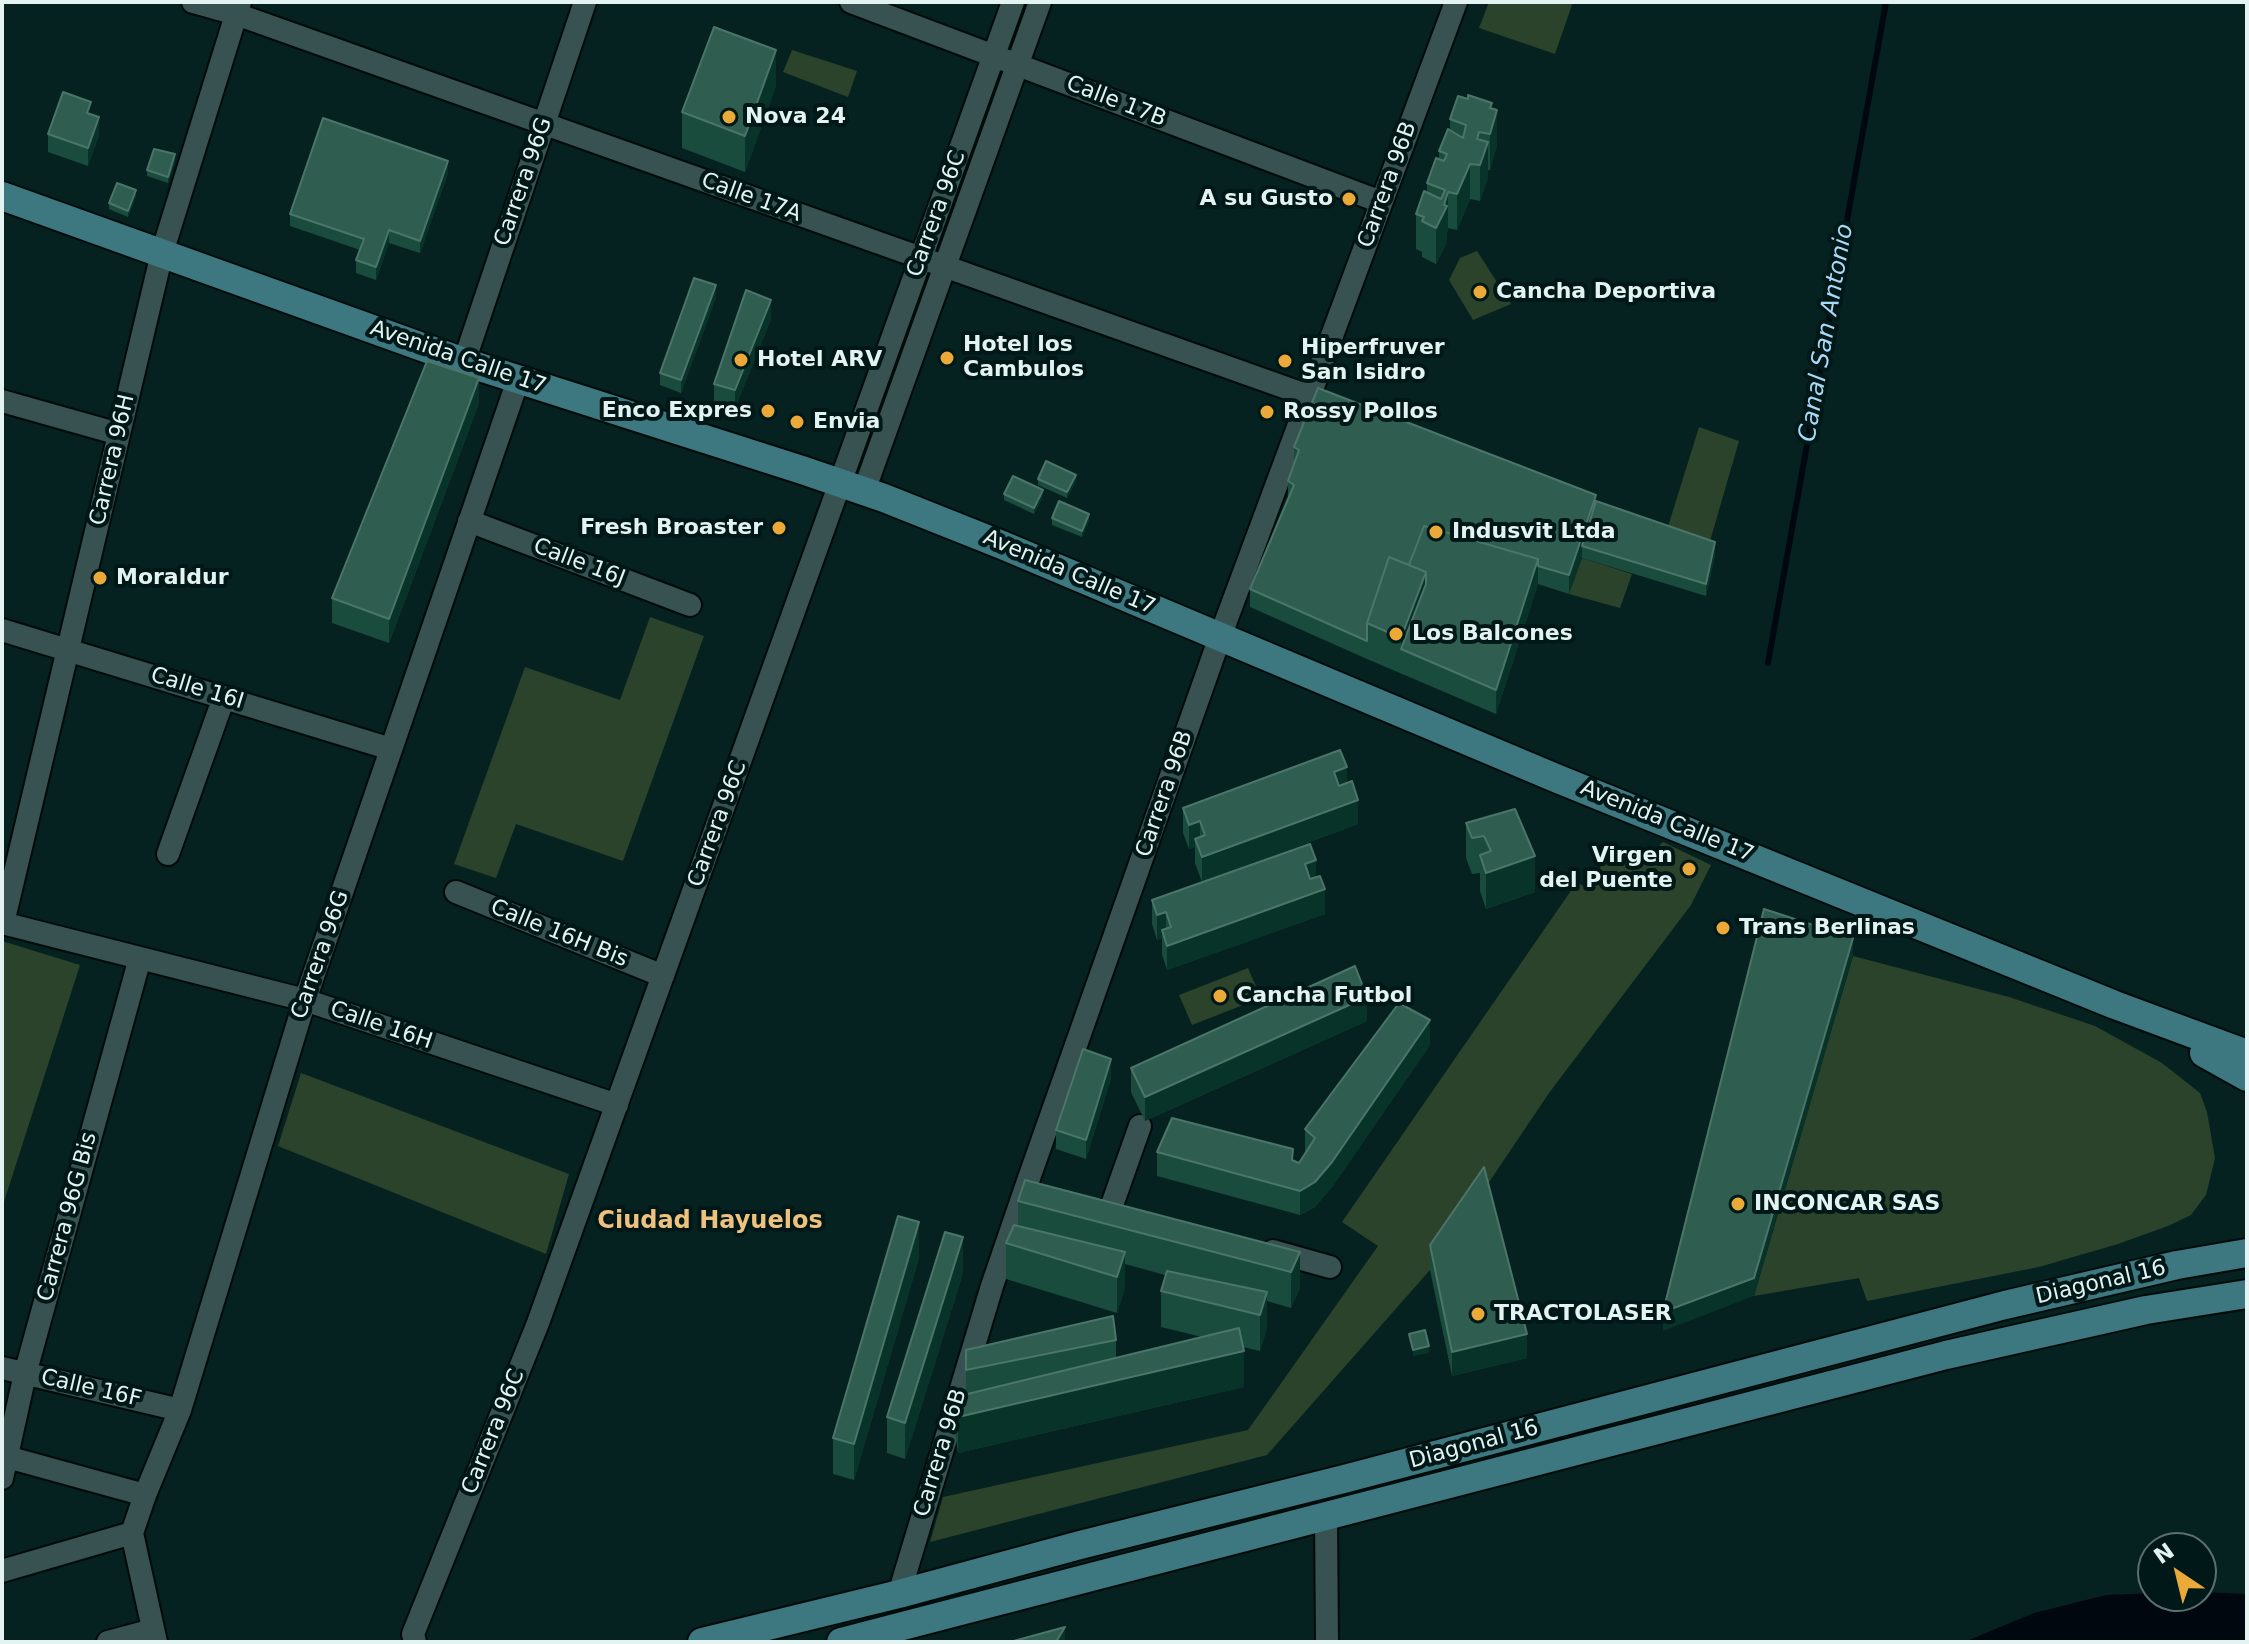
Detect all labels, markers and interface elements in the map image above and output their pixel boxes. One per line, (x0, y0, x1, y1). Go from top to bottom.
street label: Calle 17B (1062, 71, 1170, 133)
place label: Nova 24 (745, 104, 846, 130)
marker: Nova 24 (720, 108, 738, 126)
street label: Carrera 96G (490, 114, 558, 250)
street label: Carrera 96B (1353, 118, 1423, 252)
street label: Carrera 96C (902, 147, 972, 281)
street label: Calle 17A (697, 168, 805, 228)
place label: A su Gusto (1199, 186, 1333, 212)
marker: A su Gusto (1340, 190, 1358, 208)
water label: Canal San Antonio (1794, 222, 1860, 444)
place label: Cancha Deportiva (1496, 279, 1716, 305)
marker: Cancha Deportiva (1471, 283, 1489, 301)
street label: Avenida Calle 17 (367, 316, 549, 400)
place label: Hotel los Cambulos (963, 332, 1084, 384)
place label: Hiperfruver San Isidro (1301, 335, 1445, 386)
place label: Hotel ARV (757, 347, 882, 373)
marker: Hotel los Cambulos (938, 349, 956, 367)
marker: Hotel ARV (732, 351, 750, 369)
marker: Hiperfruver San Isidro (1276, 352, 1294, 370)
street label: Carrera 96H (85, 392, 141, 528)
place label: Enco Expres (602, 398, 752, 424)
place label: Rossy Pollos (1283, 399, 1438, 425)
marker: Enco Expres (759, 402, 777, 420)
marker: Rossy Pollos (1258, 403, 1276, 421)
place label: Envia (813, 409, 880, 435)
marker: Envia (788, 413, 806, 431)
place label: Fresh Broaster (580, 515, 763, 541)
marker: Fresh Broaster (770, 519, 788, 537)
place label: Indusvit Ltda (1452, 519, 1616, 545)
marker: Indusvit Ltda (1427, 523, 1445, 541)
street label: Avenida Calle 17 (979, 525, 1159, 621)
street label: Calle 16J (529, 533, 629, 593)
place label: Moraldur (116, 565, 229, 591)
marker: Moraldur (91, 569, 109, 587)
place label: Los Balcones (1412, 621, 1573, 647)
marker: Los Balcones (1387, 625, 1405, 643)
street label: Calle 16I (147, 662, 247, 716)
street label: Carrera 96B (1131, 727, 1199, 861)
street label: Carrera 96C (683, 757, 753, 891)
street label: Avenida Calle 17 (1577, 775, 1757, 869)
place label: Virgen del Puente (1539, 843, 1673, 894)
marker: Virgen del Puente (1680, 860, 1698, 878)
street label: Carrera 96G (287, 887, 355, 1023)
street label: Calle 16H Bis (486, 894, 632, 974)
place label: Trans Berlinas (1739, 915, 1915, 941)
marker: Trans Berlinas (1714, 919, 1732, 937)
place label: Cancha Futbol (1236, 983, 1412, 1009)
marker: Cancha Futbol (1211, 987, 1229, 1005)
street label: Calle 16H (327, 996, 435, 1056)
street label: Carrera 96G Bis (33, 1130, 103, 1304)
place label: INCONCAR SAS (1754, 1191, 1940, 1217)
marker: INCONCAR SAS (1729, 1195, 1747, 1213)
district label: Ciudad Hayuelos (597, 1208, 823, 1236)
street label: Diagonal 16 (2033, 1255, 2169, 1311)
place label: TRACTOLASER (1494, 1301, 1672, 1327)
marker: TRACTOLASER (1469, 1305, 1487, 1323)
street label: Calle 16F (38, 1365, 144, 1413)
street label: Carrera 96C (457, 1366, 531, 1498)
street label: Carrera 96B (909, 1386, 973, 1520)
street label: Diagonal 16 (1407, 1415, 1541, 1475)
north arrow (2137, 1532, 2217, 1612)
text: N (2149, 1538, 2179, 1569)

